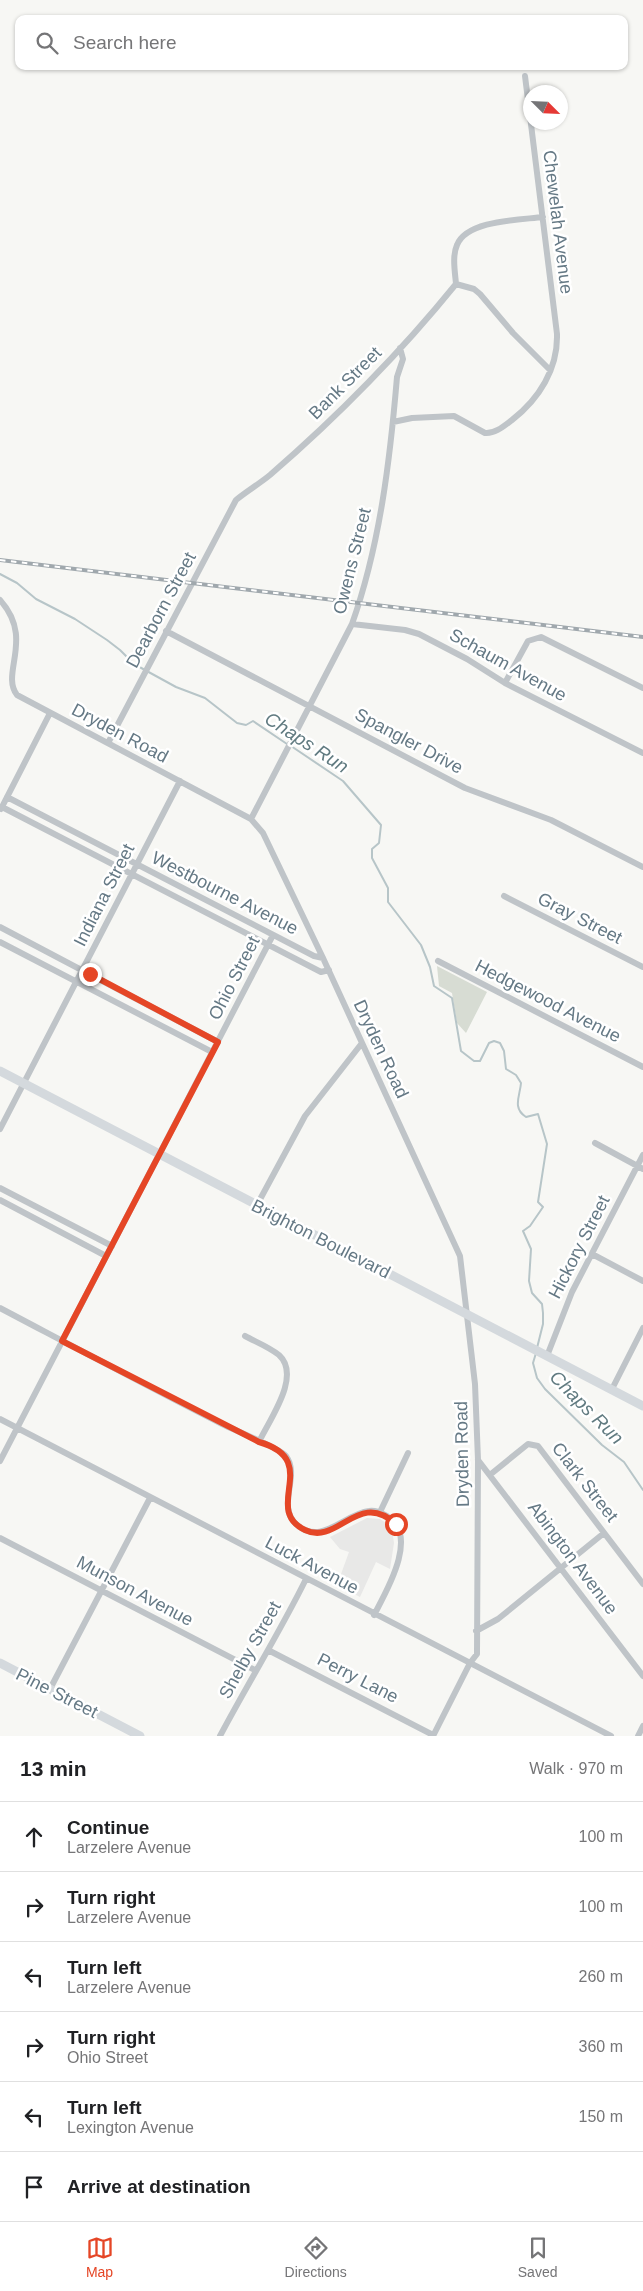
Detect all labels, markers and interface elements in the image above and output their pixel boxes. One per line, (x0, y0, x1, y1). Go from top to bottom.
search box (15, 15, 628, 70)
icon: search (33, 29, 61, 57)
text: Search here (73, 32, 177, 53)
north arrow (523, 85, 568, 130)
street label: Chewelah Avenue (539, 149, 577, 295)
street label: Bank Street (305, 343, 385, 423)
street label: Owens Street (329, 506, 375, 616)
street label: Dearborn Street (122, 549, 200, 671)
street label: Schaum Avenue (446, 625, 570, 705)
street label: Dryden Road (68, 699, 172, 767)
street label: Spangler Drive (352, 704, 466, 778)
water label: Chaps Run (261, 708, 352, 777)
street label: Indiana Street (70, 841, 138, 949)
street label: Westbourne Avenue (149, 847, 301, 939)
street label: Gray Street (534, 888, 626, 948)
street label: Ohio Street (204, 933, 264, 1023)
street label: Hedgewood Avenue (472, 956, 624, 1046)
route end (79, 963, 102, 986)
street label: Dryden Road (350, 997, 412, 1101)
street label: Hickory Street (544, 1192, 614, 1302)
street label: Brighton Boulevard (248, 1195, 394, 1283)
water label: Chaps Run (546, 1366, 628, 1448)
street label: Dryden Road (451, 1401, 473, 1507)
street label: Clark Street (548, 1438, 622, 1526)
street label: Abington Avenue (524, 1498, 622, 1618)
route start (385, 1513, 408, 1536)
street label: Luck Avenue (262, 1532, 362, 1598)
street label: Munson Avenue (73, 1552, 197, 1630)
street label: Shelby Street (215, 1598, 285, 1702)
street label: Perry Lane (314, 1649, 402, 1707)
street label: Pine Street (13, 1664, 101, 1722)
text: 13 min (20, 1757, 87, 1780)
text: Walk · 970 m (529, 1760, 623, 1777)
text: Continue (67, 1817, 149, 1838)
icon: ahead (20, 1823, 48, 1851)
text: 100 m (579, 1828, 623, 1845)
text: Larzelere Avenue (67, 1839, 191, 1856)
text: Turn right (67, 1887, 155, 1908)
icon: right (20, 1893, 48, 1921)
text: 100 m (579, 1898, 623, 1915)
text: Larzelere Avenue (67, 1909, 191, 1926)
text: Turn left (67, 1957, 142, 1978)
icon: left (20, 1963, 48, 1991)
text: 260 m (579, 1968, 623, 1985)
text: Larzelere Avenue (67, 1979, 191, 1996)
text: Turn right (67, 2027, 155, 2048)
icon: right (20, 2033, 48, 2061)
text: 360 m (579, 2038, 623, 2055)
text: Ohio Street (67, 2049, 148, 2066)
text: Turn left (67, 2097, 142, 2118)
icon: left (20, 2103, 48, 2131)
text: 150 m (579, 2108, 623, 2125)
text: Lexington Avenue (67, 2119, 194, 2136)
icon: arrive (20, 2173, 48, 2201)
text: Arrive at destination (67, 2176, 251, 2197)
tab: Map (86, 2234, 114, 2280)
tab: Directions (285, 2234, 347, 2280)
tab: Saved (518, 2234, 557, 2280)

